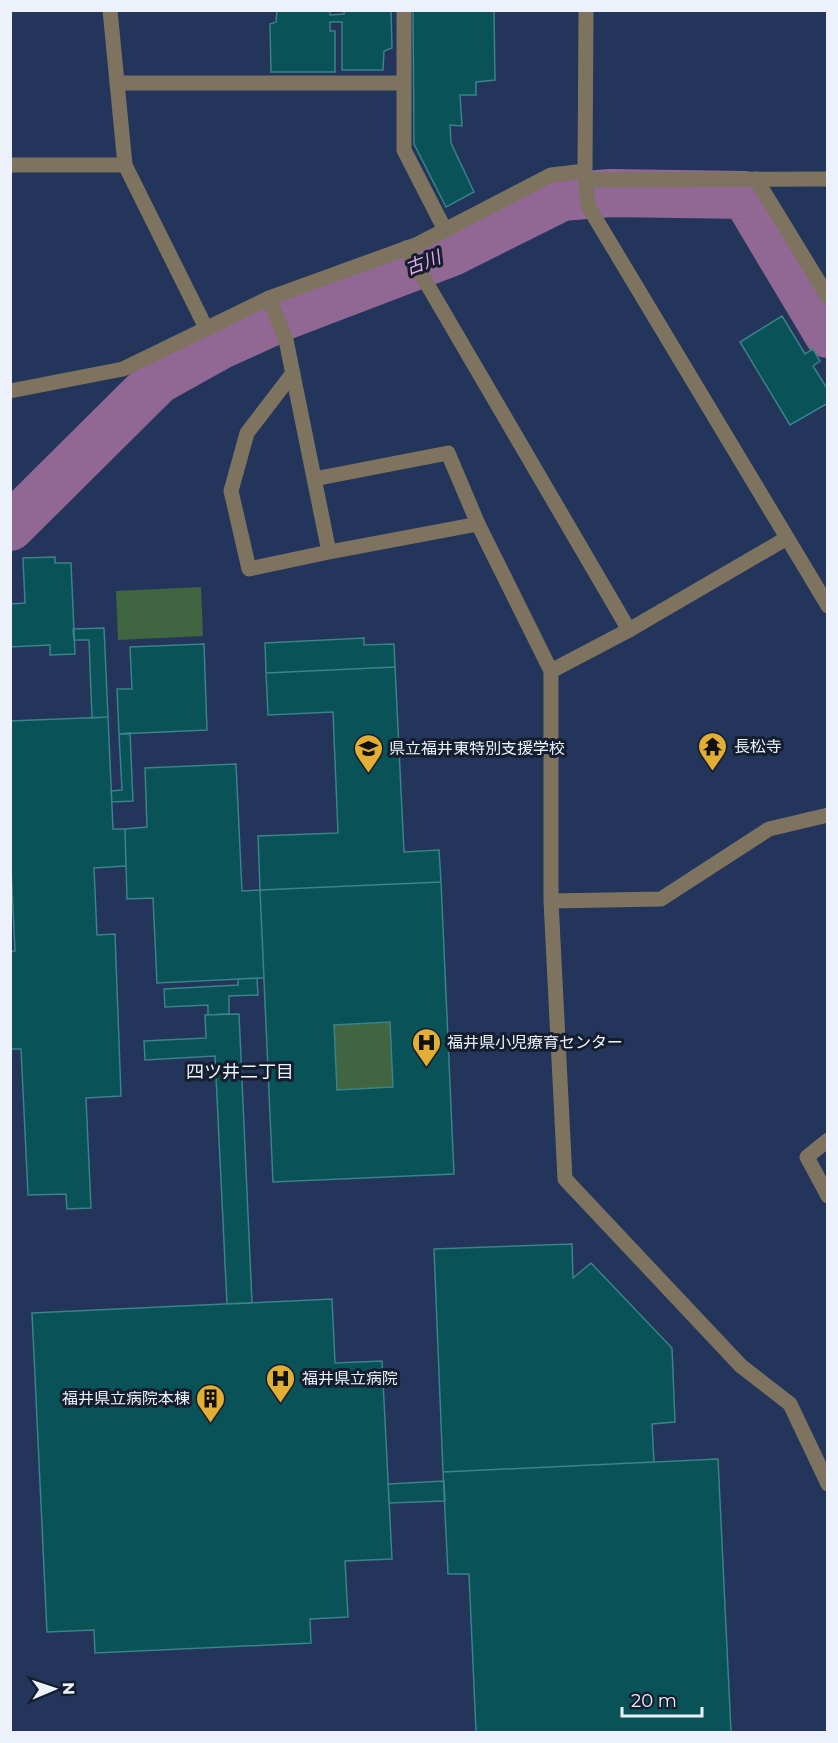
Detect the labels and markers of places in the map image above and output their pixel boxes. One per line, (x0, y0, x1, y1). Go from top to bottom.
temple icon: 長松寺 (697, 730, 729, 772)
school or university icon: 県立福井東特別支援学校 (352, 732, 384, 774)
place label: 長松寺 (734, 737, 782, 756)
place label: 県立福井東特別支援学校 (389, 739, 565, 758)
hospital icon: 福井県小児療育センター (410, 1026, 442, 1068)
place label: 福井県小児療育センター (447, 1033, 623, 1052)
hospital icon: 福井県立病院 (265, 1362, 297, 1404)
place label: 福井県立病院 (302, 1369, 398, 1388)
building icon: 福井県立病院本棟 (195, 1382, 227, 1424)
place label: 福井県立病院本棟 (62, 1389, 190, 1408)

